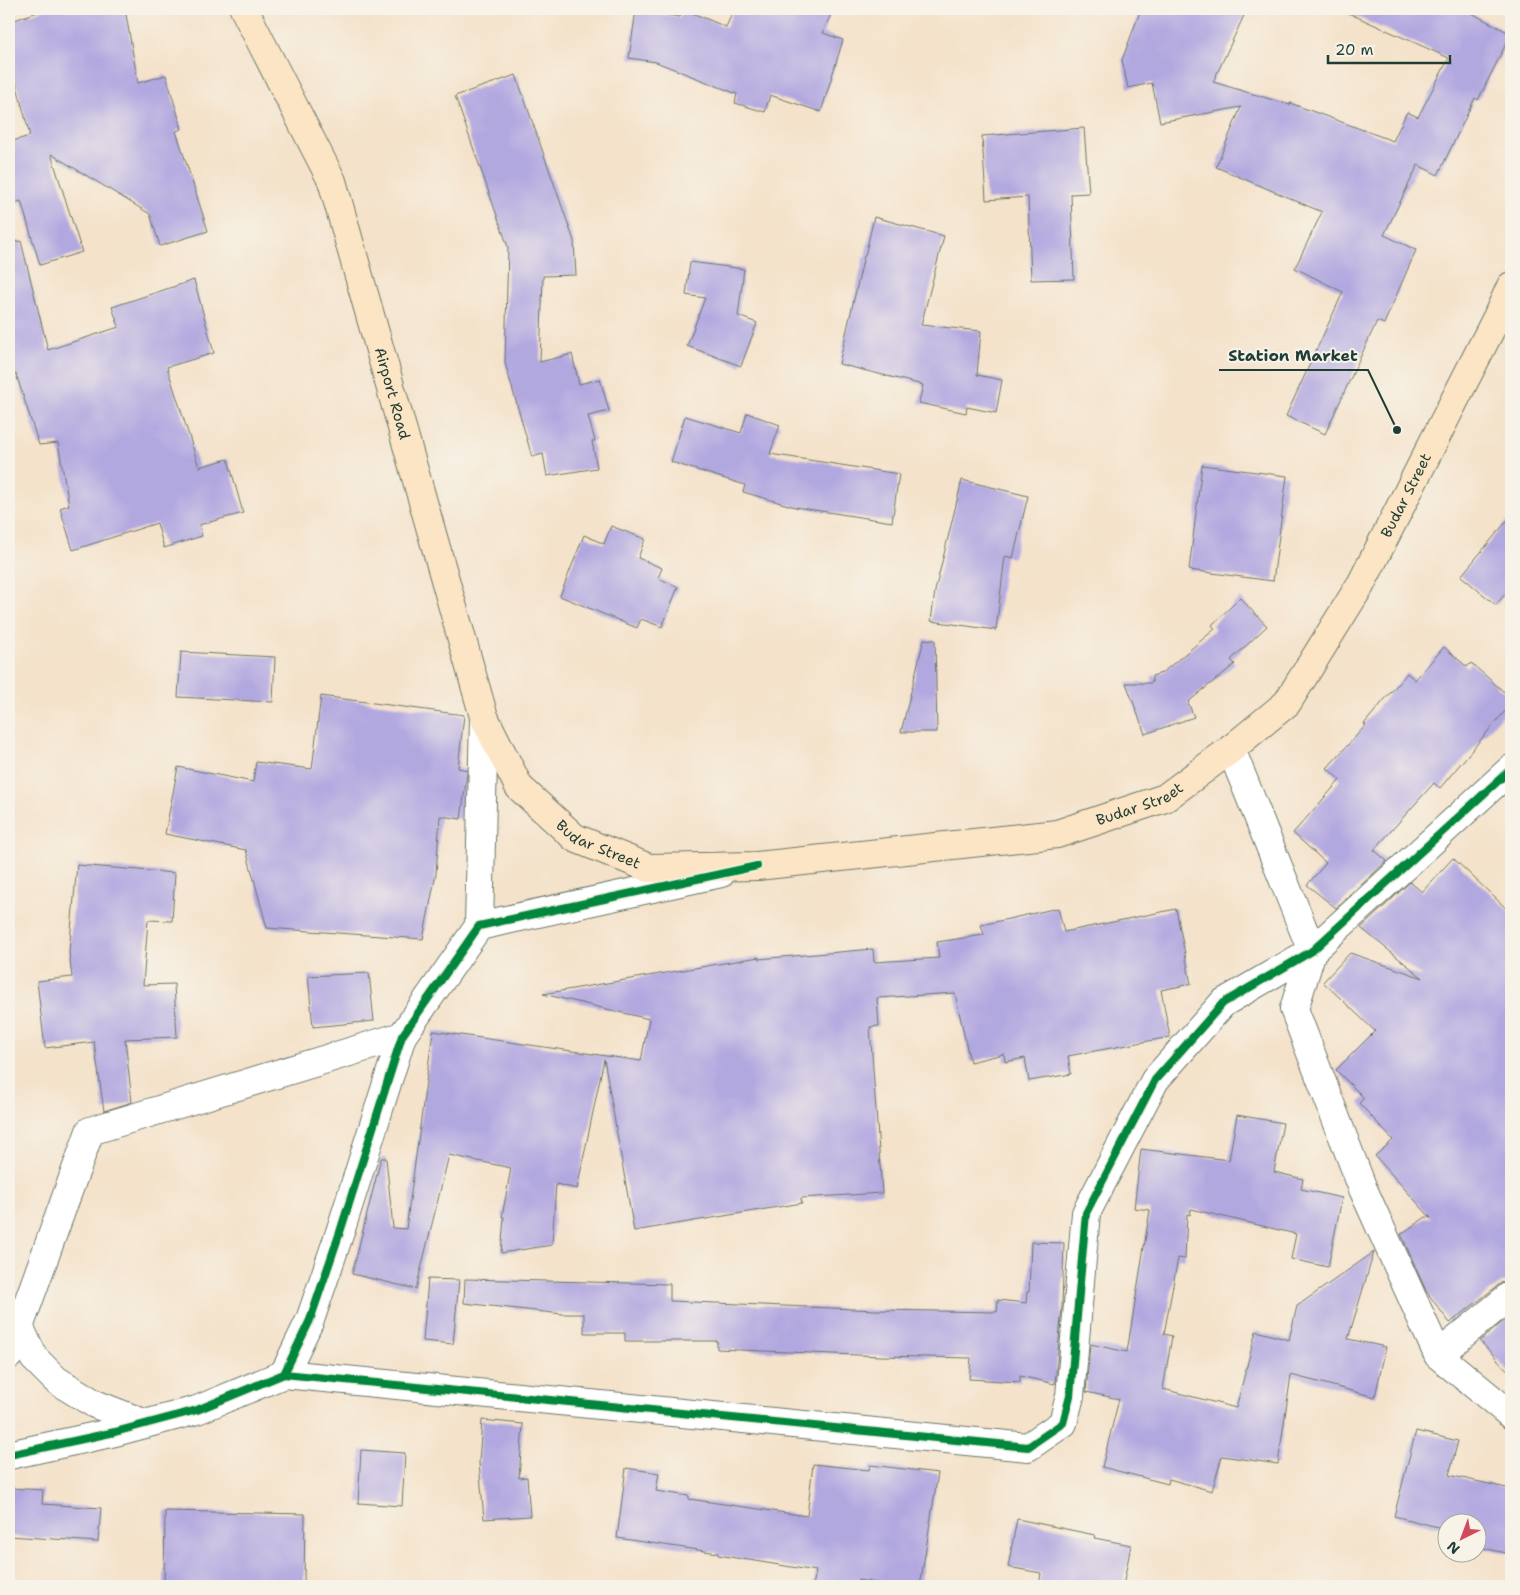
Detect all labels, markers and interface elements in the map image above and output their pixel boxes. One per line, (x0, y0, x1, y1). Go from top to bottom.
scale bar (1328, 32, 1450, 64)
text: 20 m (1335, 40, 1374, 60)
callout: Station Market (1219, 339, 1368, 370)
street label: Airport Road (370, 345, 415, 442)
text: Station Market (1228, 345, 1358, 366)
street label: Budar Street (1376, 450, 1436, 541)
street label: Budar Street (1094, 778, 1187, 830)
street label: Budar Street (552, 815, 643, 874)
north arrow (1438, 1512, 1488, 1562)
text: N (1443, 1537, 1463, 1558)

